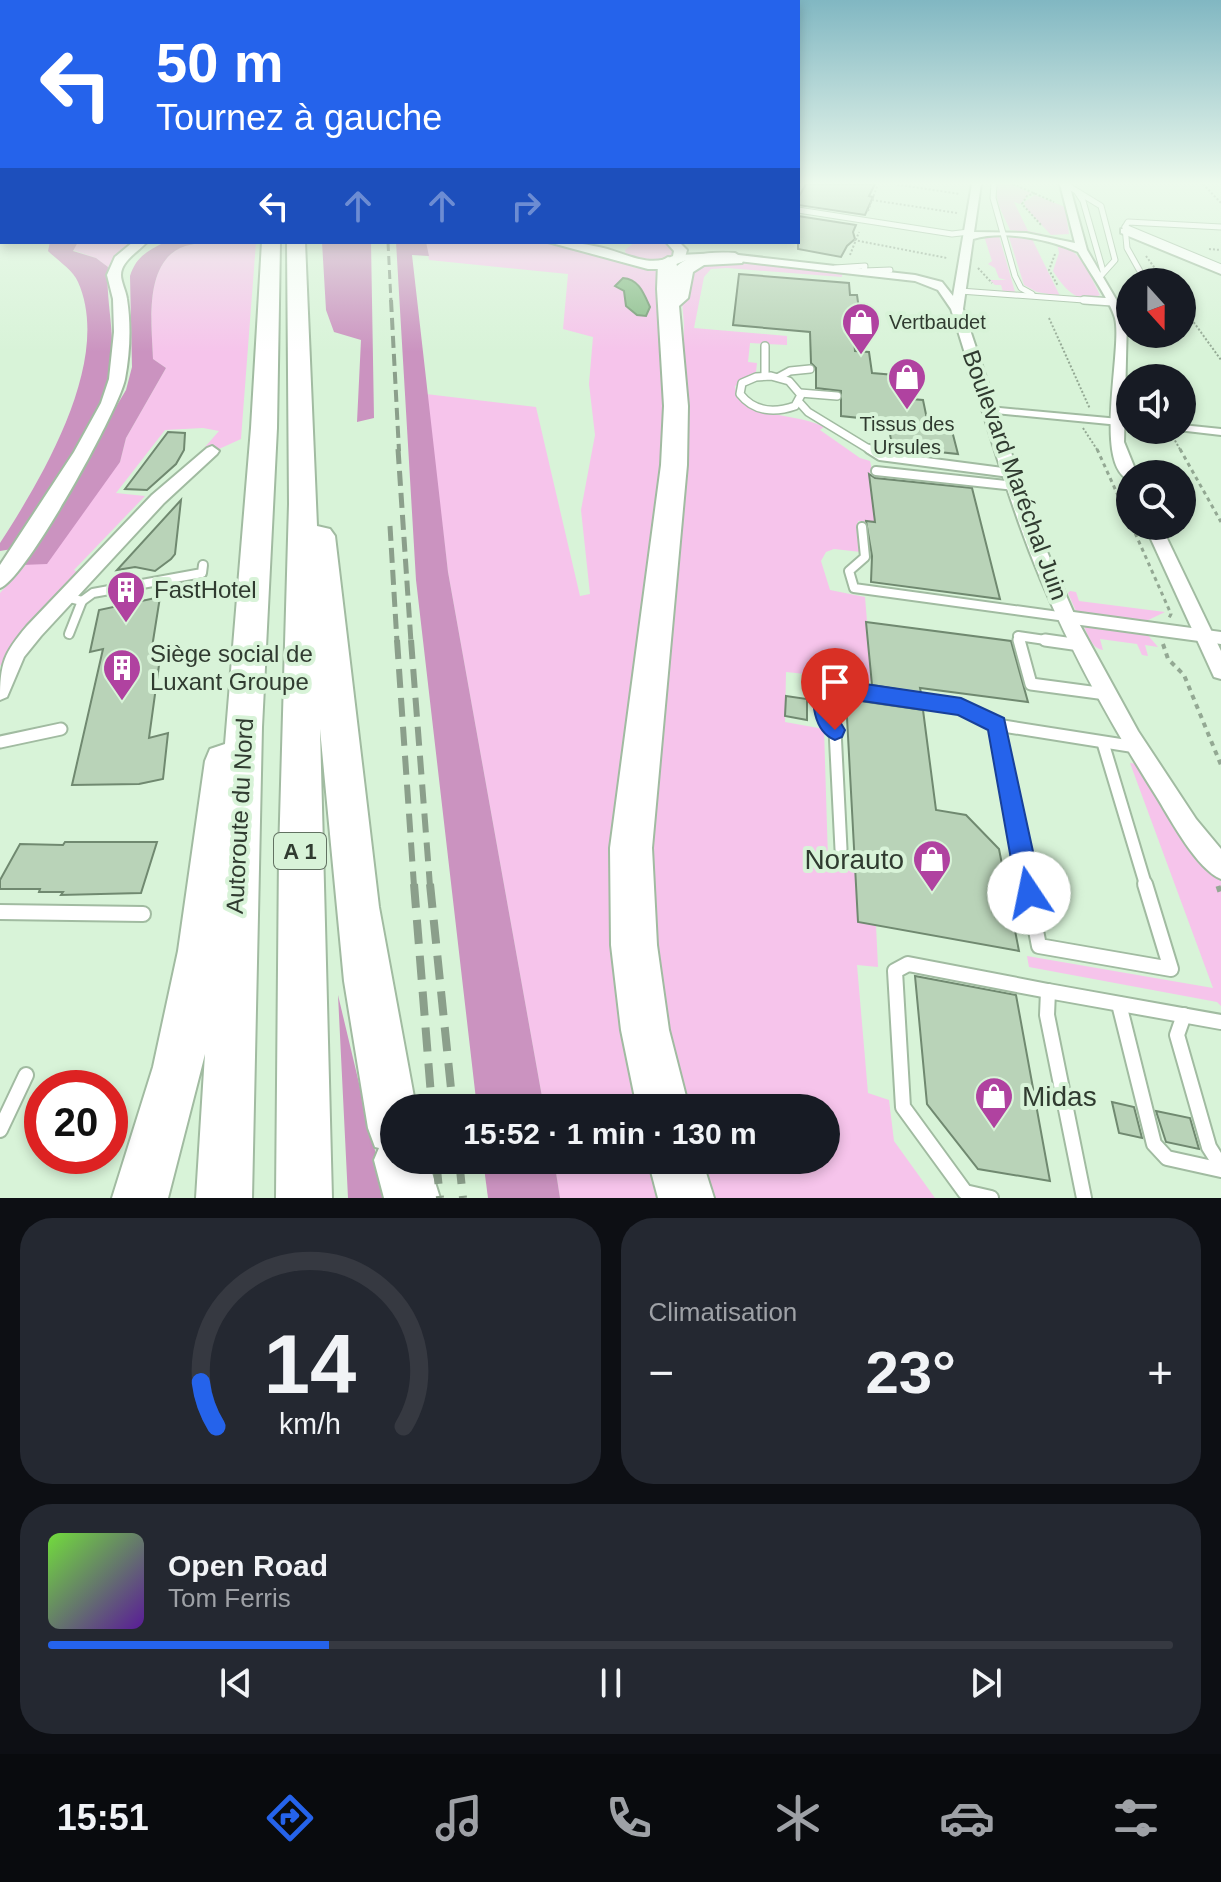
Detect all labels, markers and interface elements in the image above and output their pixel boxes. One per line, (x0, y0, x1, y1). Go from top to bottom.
text: 50 m (156, 31, 284, 94)
icon: left (24, 32, 128, 136)
text: Tournez à gauche (156, 97, 442, 138)
icon: left (252, 184, 296, 228)
icon: ahead (336, 184, 380, 228)
icon: ahead (420, 184, 464, 228)
icon: right (504, 184, 548, 228)
north arrow (1116, 268, 1196, 348)
map controls (1116, 268, 1196, 540)
shop icon: Vertbaudet (840, 301, 882, 356)
place label: Vertbaudet (889, 311, 986, 333)
street label: Boulevard Maréchal Juin (958, 346, 1073, 604)
shop icon: Tissus des Ursules (886, 356, 928, 411)
button: sound (1116, 364, 1196, 444)
place label: Tissus des Ursules (860, 413, 954, 458)
button: search (1116, 460, 1196, 540)
building icon: FastHotel (105, 569, 147, 624)
place label: FastHotel (154, 576, 257, 603)
place label: Siège social de Luxant Groupe (150, 640, 313, 695)
building icon: Siège social de Luxant Groupe (101, 647, 143, 702)
pin (801, 648, 869, 730)
icon: arrive (813, 660, 857, 704)
street label: Autoroute du Nord (221, 717, 258, 915)
road number: A 1 (274, 833, 326, 869)
shop icon: Norauto (911, 838, 953, 893)
place label: Norauto (804, 844, 904, 875)
position arrow (987, 851, 1071, 935)
speed limit sign: 20 (24, 1070, 128, 1174)
shop icon: Midas (973, 1075, 1015, 1130)
place label: Midas (1022, 1081, 1097, 1112)
text: 15:52 · 1 min · 130 m (463, 1117, 757, 1150)
text: Climatisation (649, 1297, 797, 1327)
text: 14 (264, 1318, 357, 1411)
text: 23° (865, 1339, 956, 1406)
text: − (649, 1348, 674, 1397)
text: + (1147, 1348, 1173, 1397)
text: km/h (279, 1408, 341, 1440)
text: Open Road (168, 1549, 328, 1582)
text: Tom Ferris (168, 1583, 291, 1613)
icon: previous (214, 1661, 258, 1705)
icon: pause (589, 1661, 633, 1705)
icon: next (964, 1661, 1008, 1705)
icon: directions (262, 1790, 318, 1846)
icon: music (431, 1790, 487, 1846)
icon: phone (601, 1790, 657, 1846)
icon: climate (770, 1790, 826, 1846)
icon: car (939, 1790, 995, 1846)
icon: filters (1108, 1790, 1164, 1846)
text: 15:51 (57, 1797, 149, 1838)

